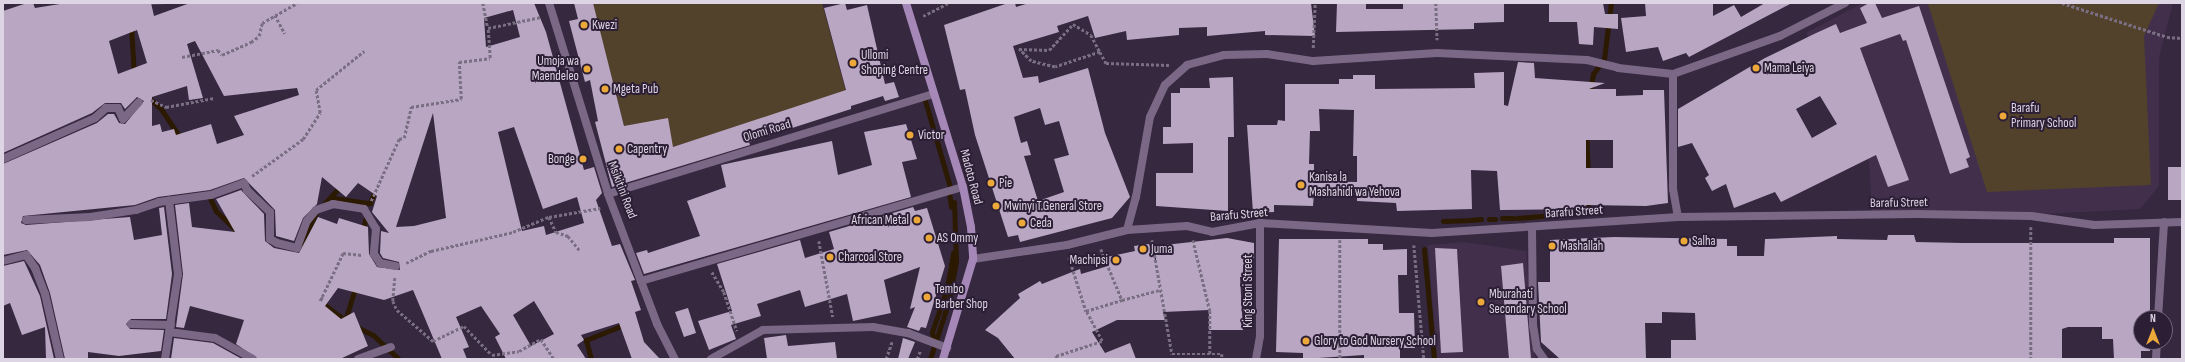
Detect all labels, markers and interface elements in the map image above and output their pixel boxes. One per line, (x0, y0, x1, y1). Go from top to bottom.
place label: Kwezi (592, 17, 617, 33)
marker: Kwezi (579, 20, 589, 30)
place label: Ullomi Shoping Centre (861, 48, 928, 79)
place label: Umoja wa Maendeleo (532, 54, 579, 85)
marker: Ullomi Shoping Centre (848, 58, 858, 68)
place label: Mama Leiya (1764, 60, 1814, 76)
marker: Mama Leiya (1751, 63, 1761, 73)
marker: Umoja wa Maendeleo (582, 64, 592, 74)
place label: Mgeta Pub (613, 81, 658, 97)
marker: Mgeta Pub (600, 84, 610, 94)
place label: Barafu Primary School (2011, 101, 2076, 132)
marker: Barafu Primary School (1998, 111, 2008, 121)
street label: Olomi Road (741, 116, 793, 146)
place label: Victor (918, 127, 944, 143)
marker: Victor (905, 130, 915, 140)
place label: Capentry (627, 141, 667, 157)
marker: Capentry (614, 144, 624, 154)
street label: Madoto Road (956, 148, 986, 206)
place label: Bonge (548, 151, 575, 167)
marker: Bonge (578, 154, 588, 164)
street label: Msikitini Road (604, 159, 640, 221)
place label: Kanisa la Mashahidi wa Yehova (1309, 170, 1400, 201)
place label: Pie (999, 175, 1012, 191)
marker: Pie (986, 178, 996, 188)
marker: Kanisa la Mashahidi wa Yehova (1296, 180, 1306, 190)
street label: Barafu Street (1870, 195, 1928, 211)
place label: Mwinyi T.General Store (1004, 198, 1102, 214)
marker: Mwinyi T.General Store (991, 201, 1001, 211)
street label: Barafu Street (1545, 202, 1603, 222)
street label: Barafu Street (1209, 205, 1269, 225)
place label: African Metal (852, 212, 909, 228)
marker: African Metal (912, 215, 922, 225)
place label: Ceda (1030, 215, 1052, 231)
marker: Ceda (1017, 218, 1027, 228)
place label: AS Ommy (937, 230, 978, 246)
marker: AS Ommy (924, 233, 934, 243)
place label: Salha (1692, 233, 1716, 249)
marker: Salha (1679, 236, 1689, 246)
place label: Mashallah (1560, 238, 1603, 254)
place label: Juma (1151, 241, 1172, 257)
marker: Mashallah (1547, 241, 1557, 251)
marker: Juma (1138, 244, 1148, 254)
place label: Charcoal Store (838, 249, 902, 265)
marker: Charcoal Store (825, 252, 835, 262)
place label: Machipsi (1070, 252, 1108, 268)
street label: King Stoni Street (1240, 254, 1256, 328)
marker: Machipsi (1111, 255, 1121, 265)
place label: Tembo Barber Shop (935, 282, 988, 313)
place label: Mburahati Secondary School (1489, 287, 1567, 318)
marker: Tembo Barber Shop (922, 292, 932, 302)
marker: Mburahati Secondary School (1476, 297, 1486, 307)
north arrow (2133, 310, 2173, 350)
text: N (2150, 312, 2156, 325)
place label: Glory to God Nursery School (1314, 333, 1436, 349)
marker: Glory to God Nursery School (1301, 336, 1311, 346)

